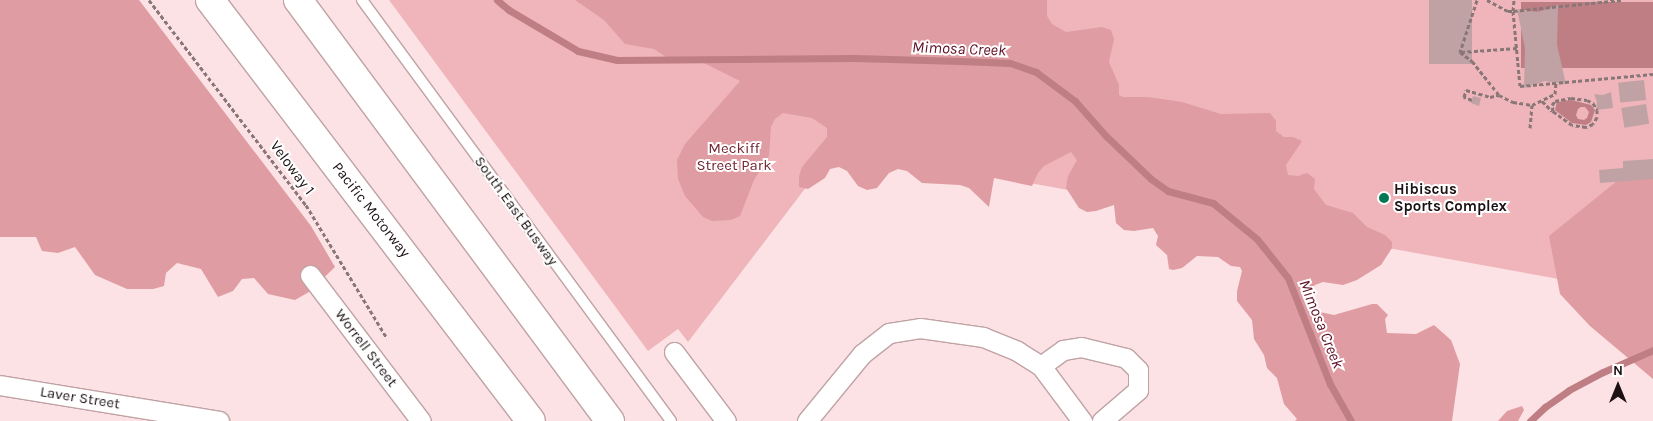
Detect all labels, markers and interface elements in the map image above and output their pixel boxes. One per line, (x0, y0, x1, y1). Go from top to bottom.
water label: Mimosa Creek (912, 38, 1006, 60)
street label: Veloway 1 (266, 138, 318, 198)
park label: Meckiff Street Park (696, 139, 772, 174)
street label: South East Busway (470, 153, 562, 269)
street label: Pacific Motorway (328, 159, 414, 261)
place label: Hibiscus Sports Complex (1394, 180, 1507, 215)
marker: Hibiscus Sports Complex (1378, 192, 1390, 204)
water label: Mimosa Creek (1294, 277, 1348, 371)
street label: Worrell Street (331, 306, 401, 390)
north arrow (1593, 361, 1643, 411)
text: N (1613, 362, 1623, 379)
street label: Laver Street (39, 383, 121, 413)

